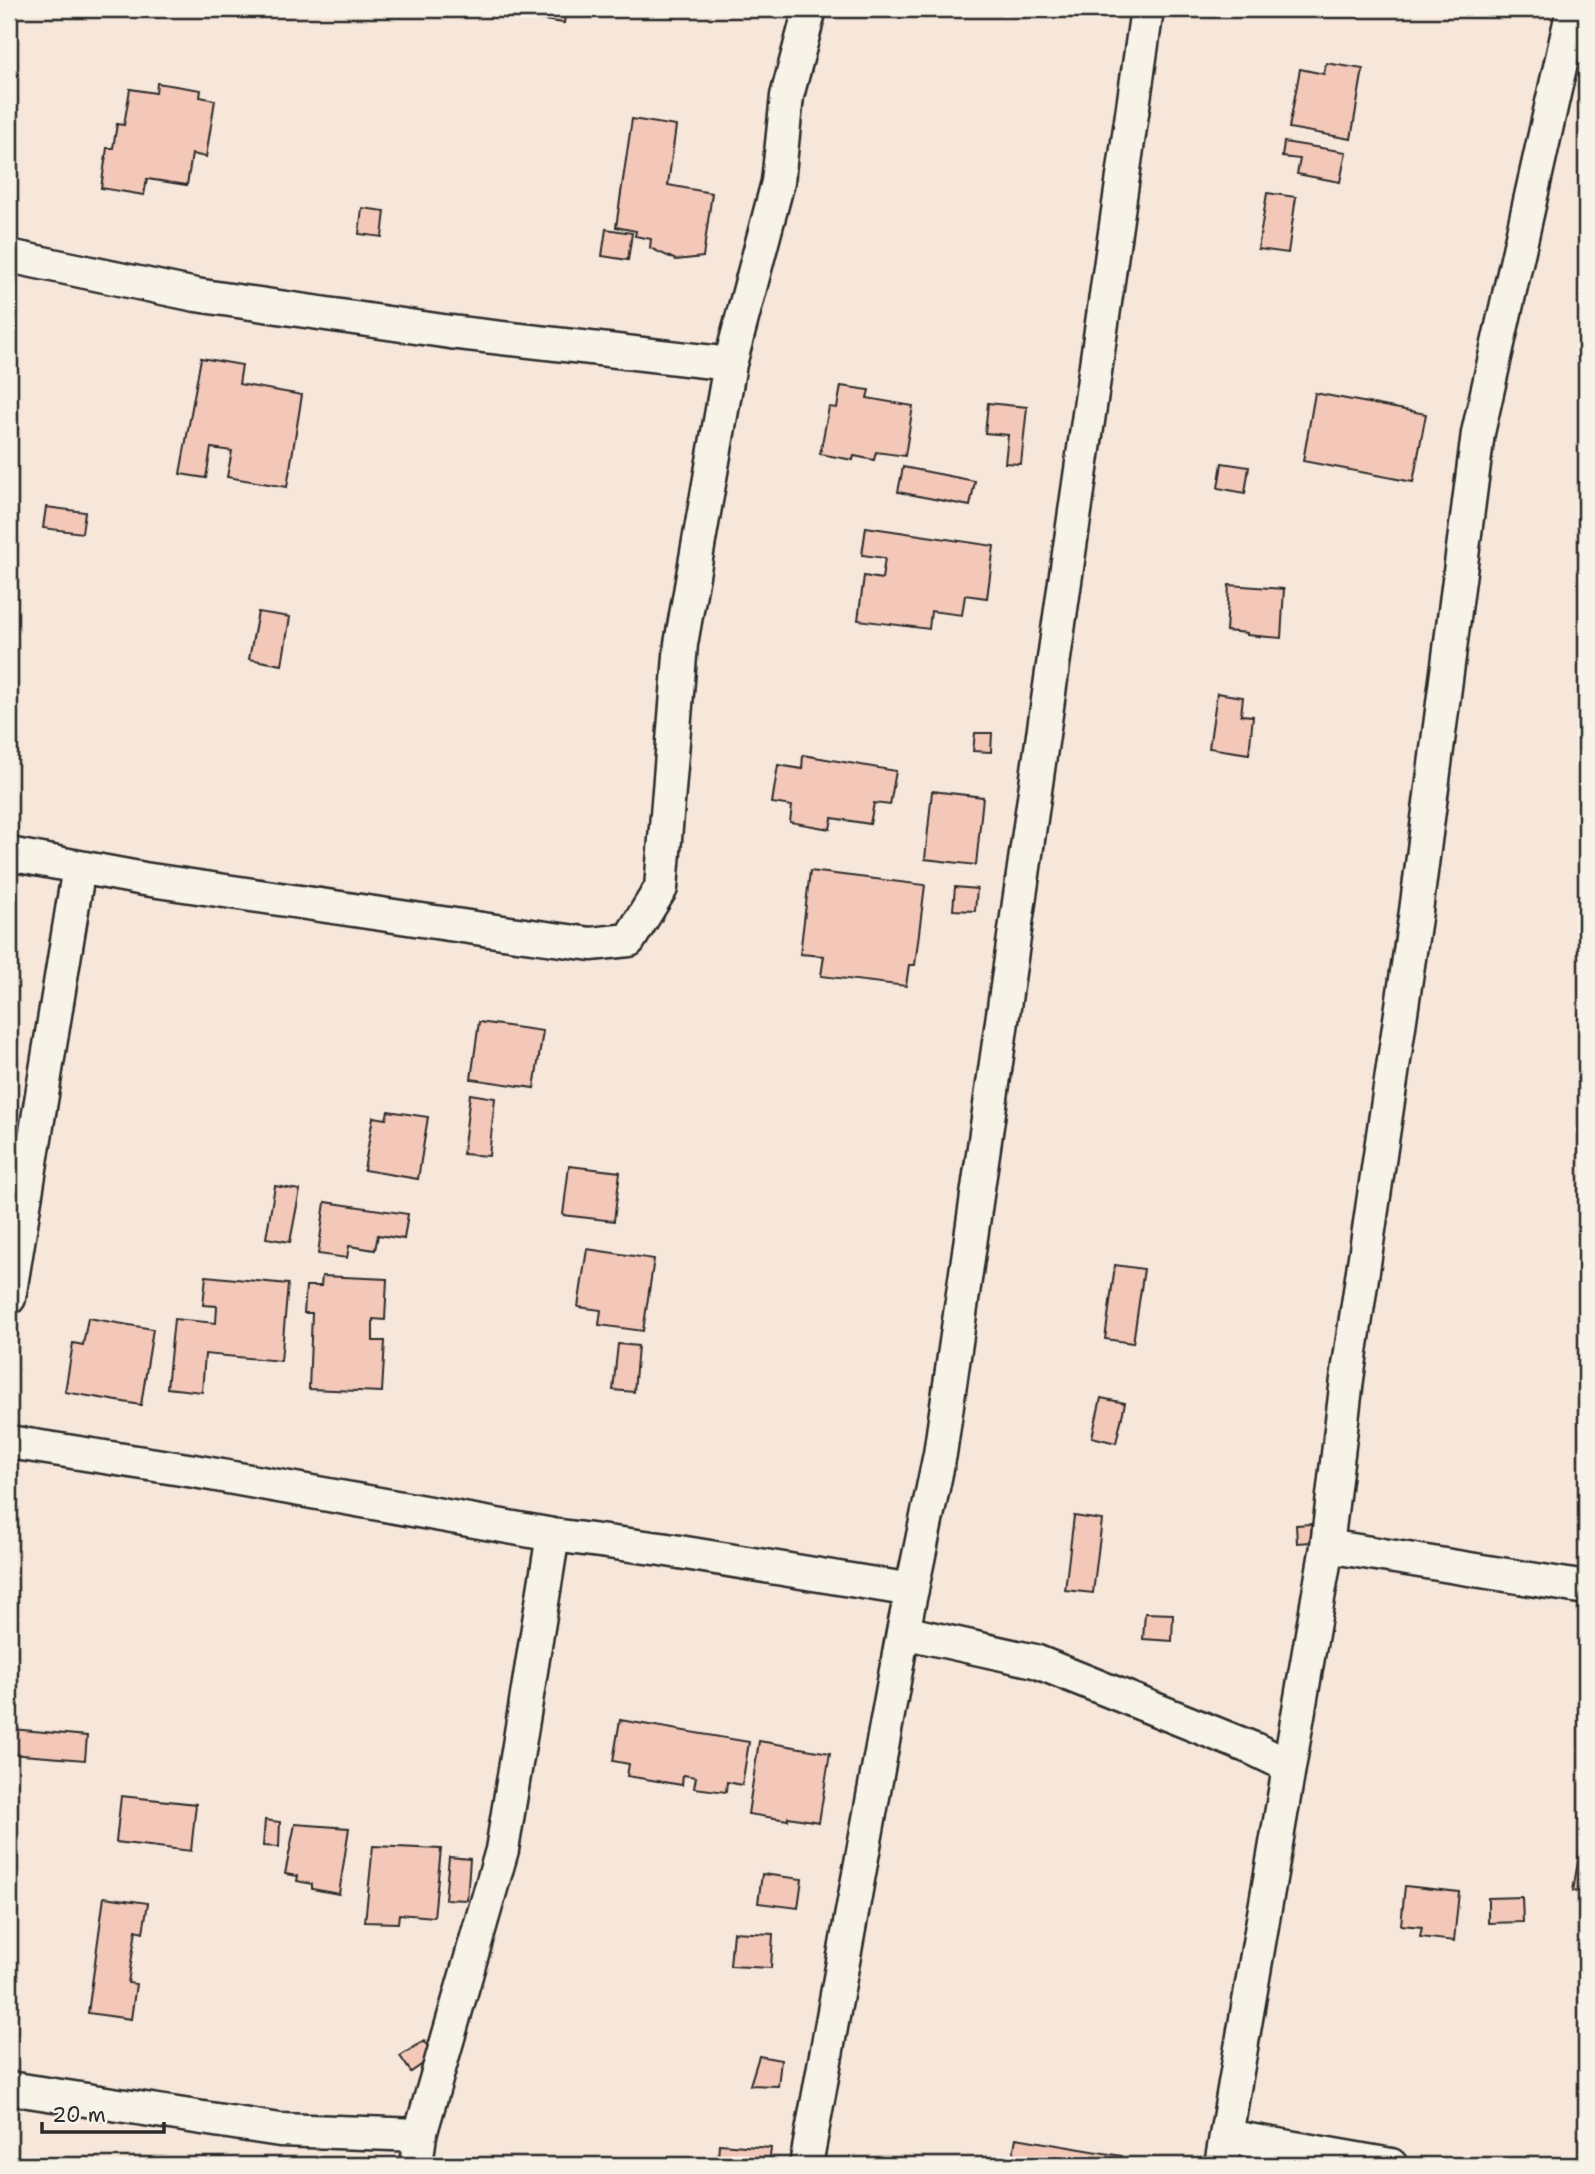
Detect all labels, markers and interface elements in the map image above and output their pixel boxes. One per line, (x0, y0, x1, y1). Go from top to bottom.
scale bar (42, 2090, 164, 2134)
text: 20 m (52, 2101, 106, 2129)

